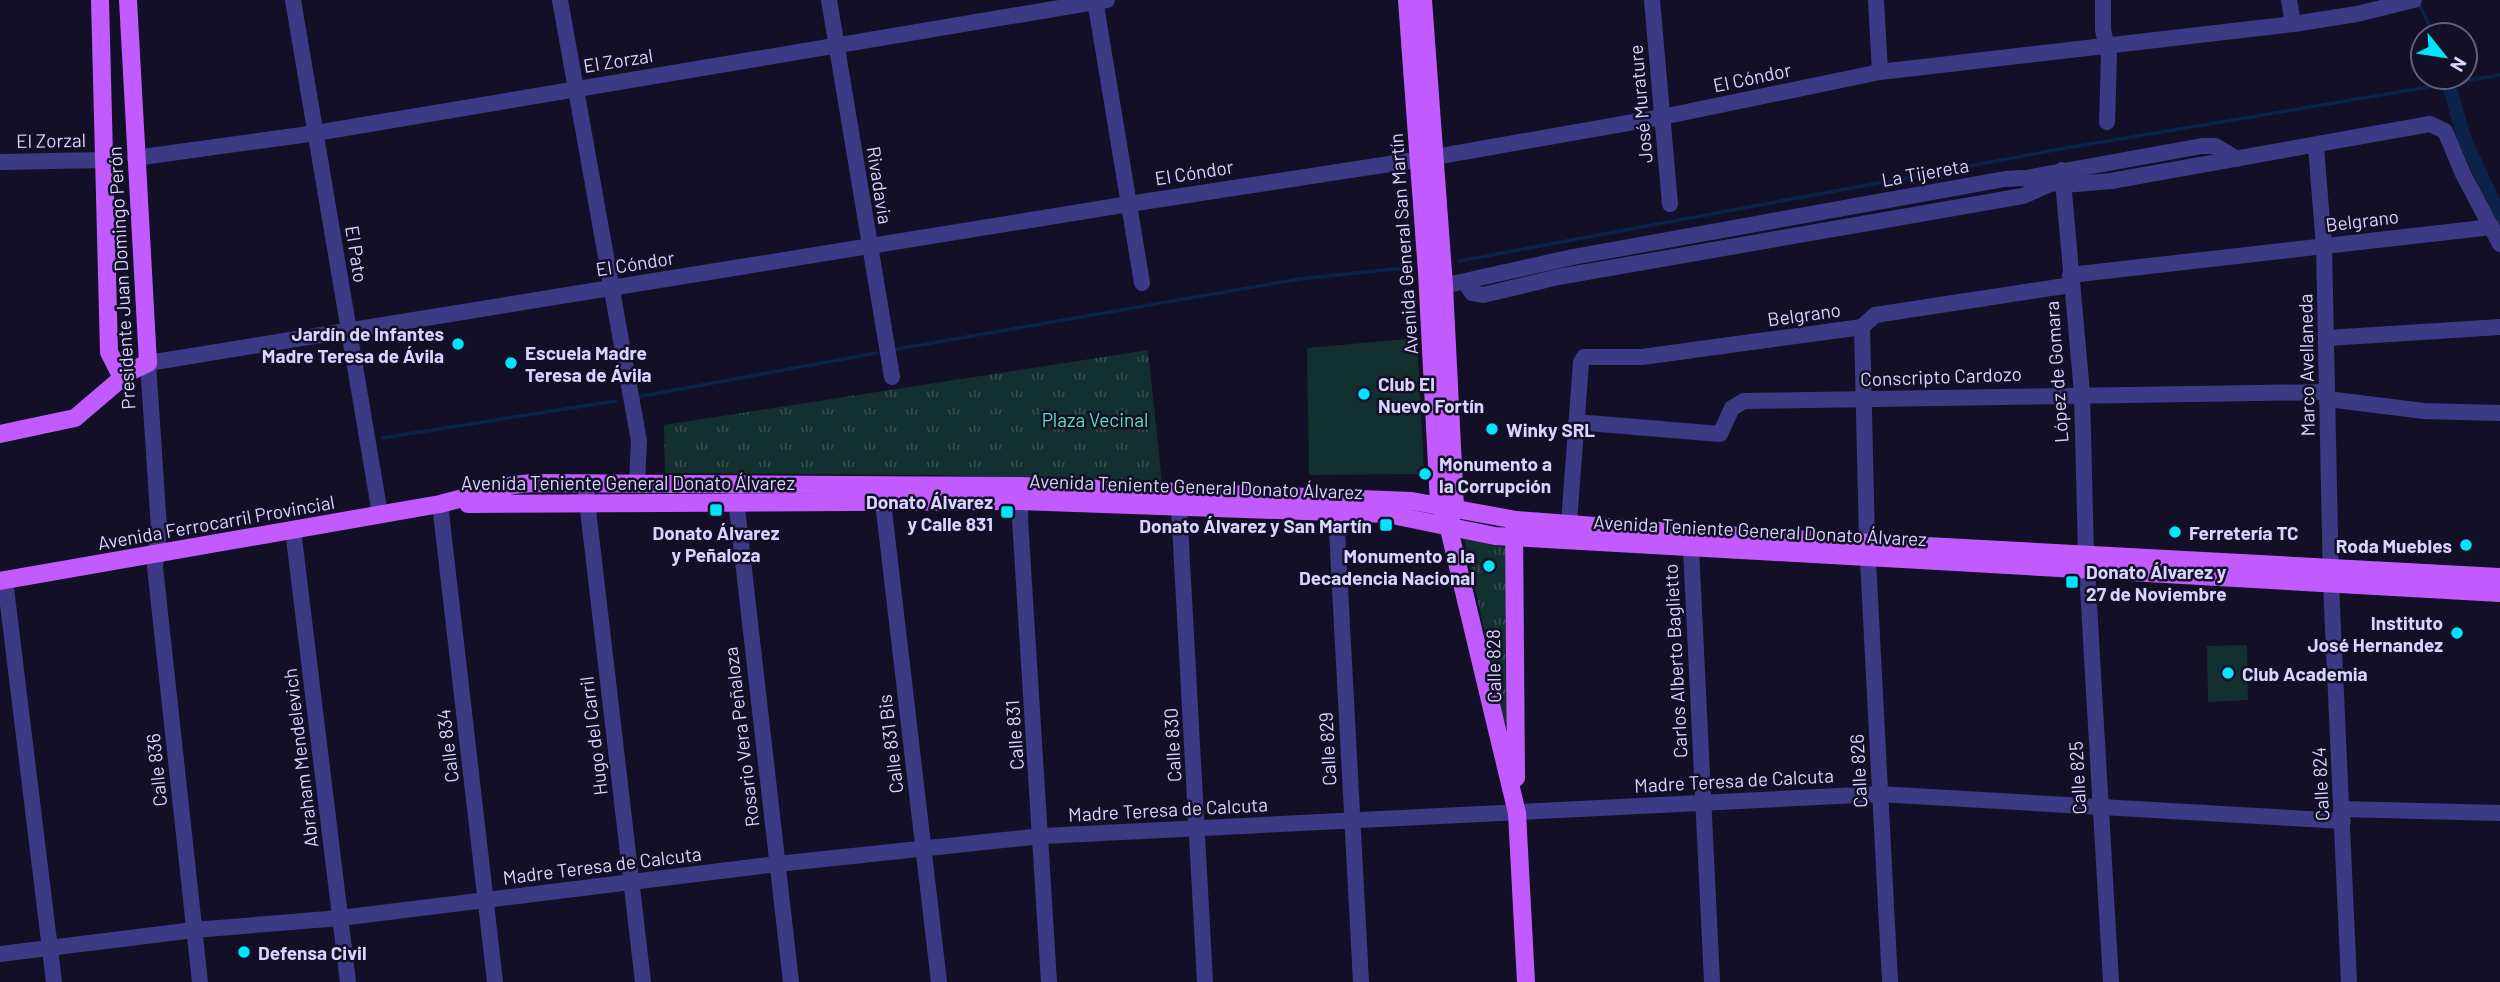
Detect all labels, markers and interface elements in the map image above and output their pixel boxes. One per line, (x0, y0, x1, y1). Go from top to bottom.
north arrow (2409, 21, 2479, 91)
street label: El Zorzal (582, 43, 654, 77)
street label: José Murature (1623, 44, 1657, 164)
text: N (2446, 54, 2472, 76)
street label: El Cóndor (1711, 58, 1793, 96)
street label: El Zorzal (16, 128, 86, 152)
street label: Avenida General San Martín (1384, 132, 1422, 356)
street label: Rivadavia (862, 144, 898, 226)
street label: Presidente Juan Domingo Perón (103, 146, 139, 410)
street label: La Tijereta (1880, 153, 1970, 191)
street label: El Cóndor (1153, 154, 1235, 190)
street label: Belgrano (2324, 204, 2400, 236)
street label: El Pato (341, 224, 373, 284)
street label: El Cóndor (594, 245, 676, 281)
street label: Marco Avellaneda (2293, 293, 2319, 437)
street label: Belgrano (1766, 297, 1842, 331)
street label: López de Gomara (2040, 300, 2072, 444)
place label: Jardín de Infantes Madre Teresa de Ávila (262, 322, 444, 367)
marker: Jardín de Infantes Madre Teresa de Ávila (450, 336, 466, 352)
place label: Escuela Madre Teresa de Ávila (525, 341, 652, 386)
marker: Escuela Madre Teresa de Ávila (503, 355, 519, 371)
street label: Conscripto Cardozo (1860, 362, 2022, 390)
place label: Club El Nuevo Fortín (1378, 372, 1484, 417)
marker: Club El Nuevo Fortín (1356, 386, 1372, 402)
park label: Plaza Vecinal (1042, 408, 1148, 431)
place label: Winky SRL (1506, 418, 1595, 441)
marker: Winky SRL (1484, 421, 1500, 437)
place label: Monumento a la Corrupción (1439, 452, 1552, 497)
marker: Monumento a la Corrupción (1417, 466, 1433, 482)
street label: Avenida Teniente General Donato Álvarez (1029, 469, 1363, 503)
street label: Avenida Teniente General Donato Álvarez (461, 471, 795, 494)
street label: Avenida Ferrocarril Provincial (96, 490, 336, 554)
place label: Donato Álvarez y Calle 831 (866, 490, 993, 535)
marker: Donato Álvarez y Peñaloza (708, 502, 724, 518)
marker: Donato Álvarez y Calle 831 (999, 504, 1015, 520)
street label: Avenida Teniente General Donato Álvarez (1593, 510, 1927, 550)
place label: Donato Álvarez y San Martín (1139, 514, 1372, 537)
marker: Donato Álvarez y San Martín (1378, 517, 1394, 533)
place label: Donato Álvarez y Peñaloza (653, 521, 780, 566)
place label: Ferretería TC (2189, 521, 2299, 544)
marker: Ferretería TC (2167, 524, 2183, 540)
place label: Roda Muebles (2336, 534, 2452, 557)
marker: Roda Muebles (2458, 537, 2474, 553)
place label: Monumento a la Decadencia Nacional (1299, 544, 1475, 589)
marker: Monumento a la Decadencia Nacional (1481, 558, 1497, 574)
place label: Donato Álvarez y 27 de Noviembre (2086, 560, 2227, 605)
street label: Carlos Alberto Baglietto (1658, 563, 1692, 759)
marker: Donato Álvarez y 27 de Noviembre (2064, 574, 2080, 590)
place label: Instituto José Hernandez (2307, 611, 2443, 656)
marker: Instituto José Hernandez (2449, 625, 2465, 641)
street label: Calle 828 (1481, 629, 1505, 703)
street label: Rosario Vera Peñaloza (719, 646, 763, 828)
place label: Club Academia (2242, 662, 2368, 685)
marker: Club Academia (2220, 665, 2236, 681)
street label: Abraham Mendelevich (278, 667, 322, 849)
street label: Hugo del Carril (574, 675, 612, 797)
street label: Calle 831 Bis (873, 693, 907, 795)
street label: Calle 831 (1000, 699, 1028, 771)
street label: Calle 830 (1159, 707, 1185, 783)
street label: Calle 834 (431, 708, 463, 784)
street label: Calle 829 (1314, 712, 1340, 786)
street label: Calle 836 (141, 732, 171, 808)
street label: Calle 826 (1845, 734, 1871, 808)
street label: Calle 825 (2064, 741, 2090, 815)
street label: Calle 824 (2307, 746, 2333, 822)
street label: Madre Teresa de Calcuta (1634, 763, 1834, 797)
street label: Madre Teresa de Calcuta (1068, 792, 1268, 826)
street label: Madre Teresa de Calcuta (501, 841, 703, 889)
place label: Defensa Civil (258, 941, 367, 964)
marker: Defensa Civil (236, 944, 252, 960)

